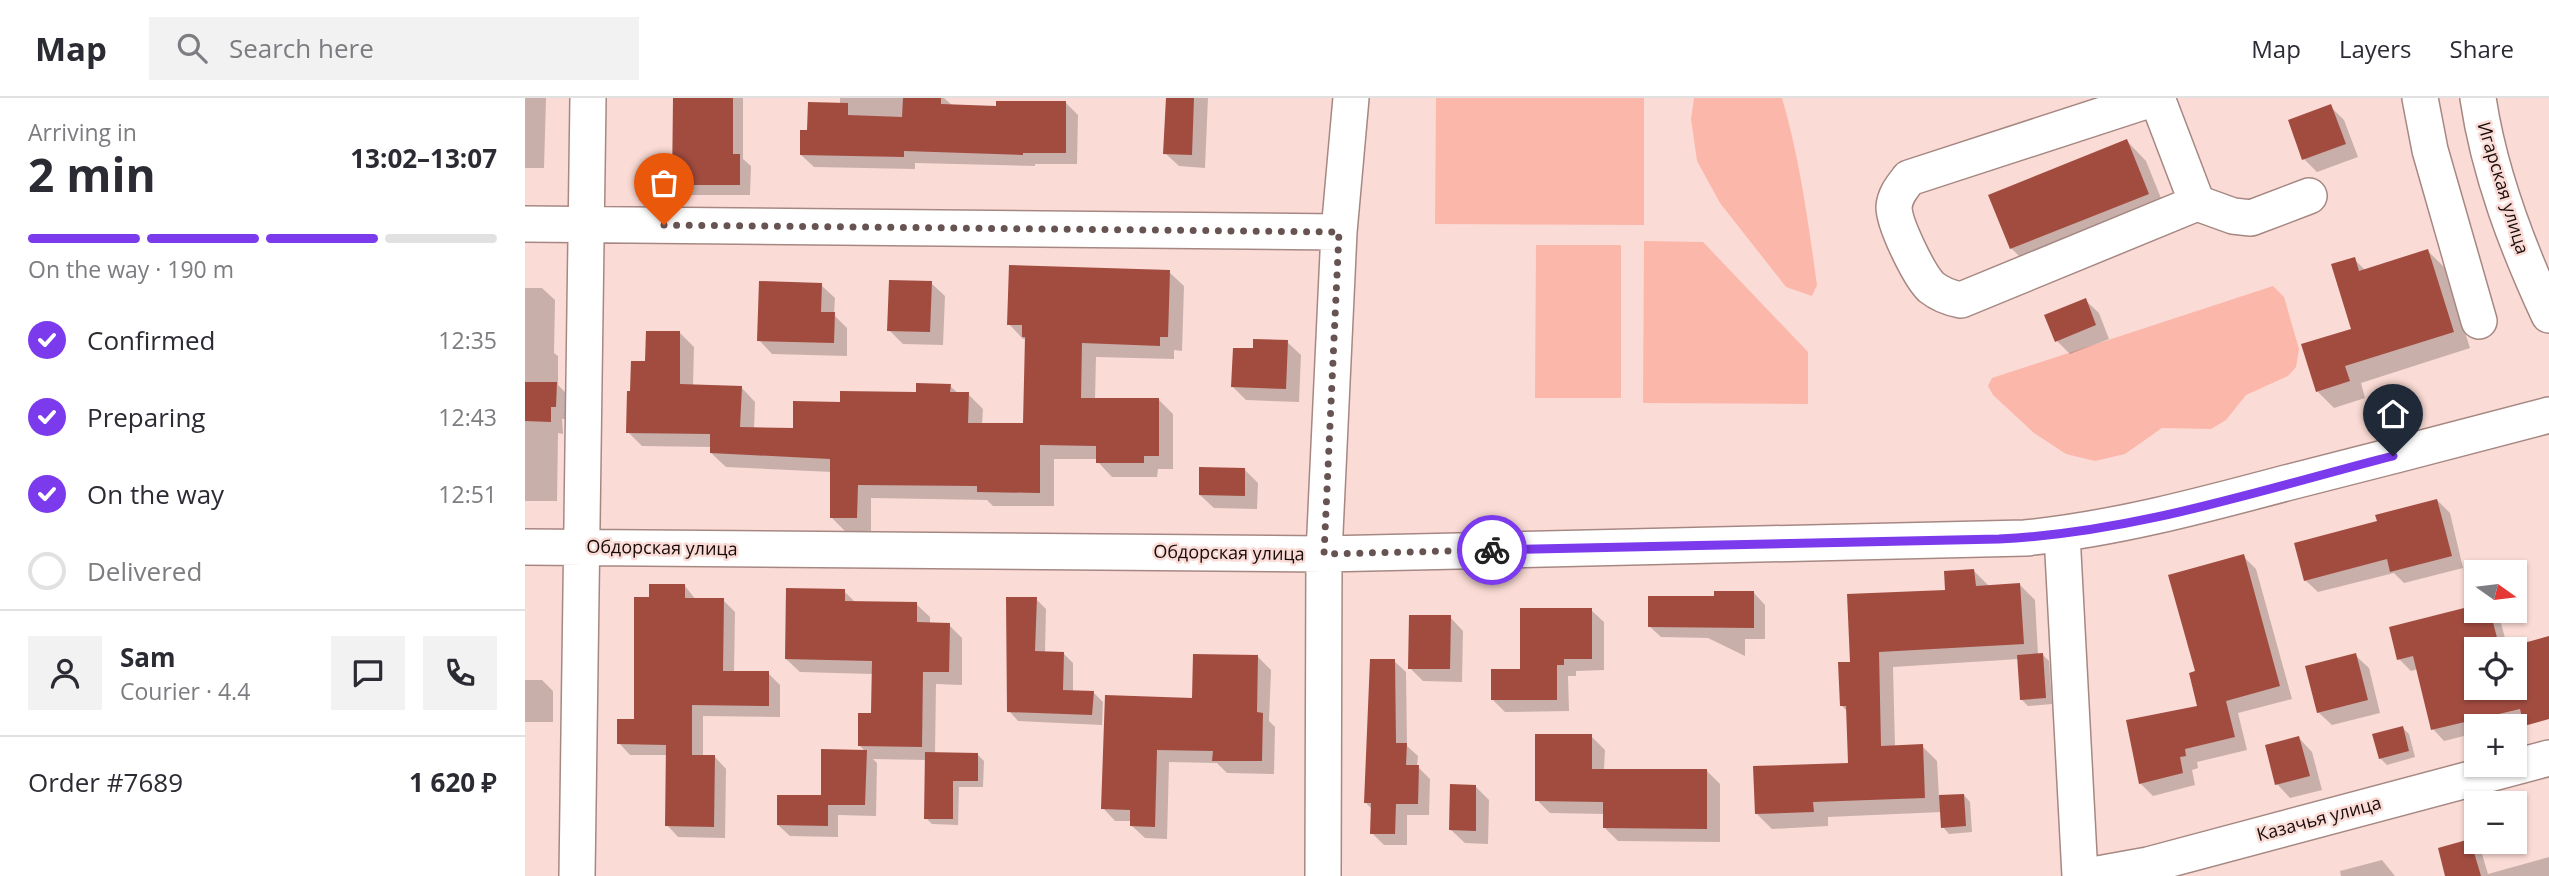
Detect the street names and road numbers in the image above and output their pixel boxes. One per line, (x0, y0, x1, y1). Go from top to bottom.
street label: Игарская улица (2472, 119, 2535, 257)
street label: Обдорская улица (586, 534, 738, 560)
street label: Обдорская улица (1153, 539, 1305, 565)
street label: Казачья улица (2254, 790, 2384, 846)

